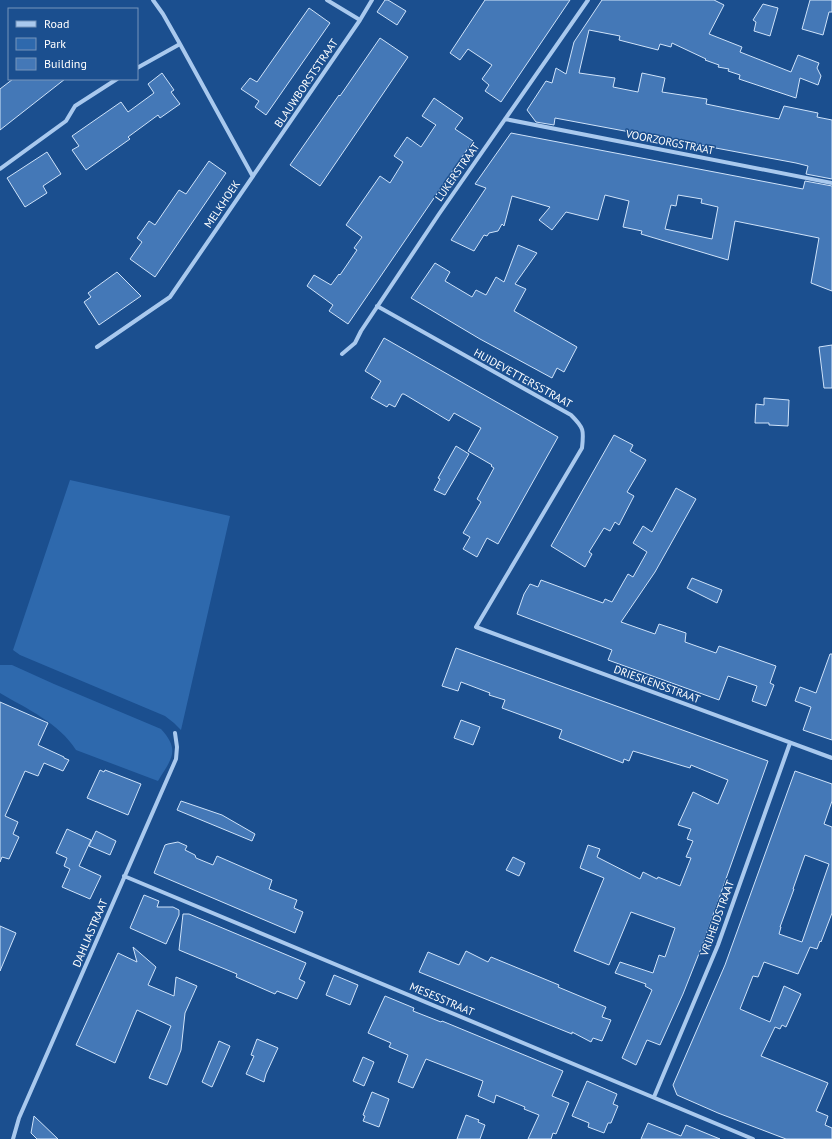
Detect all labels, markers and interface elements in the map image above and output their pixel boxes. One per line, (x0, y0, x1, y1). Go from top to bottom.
legend (8, 8, 138, 80)
text: Road (44, 16, 69, 31)
text: Park (44, 36, 66, 51)
street label: BLAUWBORSTSTRAAT (271, 36, 341, 130)
text: Building (44, 56, 87, 71)
street label: VOORZORGSTRAAT (624, 126, 715, 157)
street label: LUKERSTRAAT (432, 140, 482, 204)
street label: MELKHOEK (201, 177, 243, 231)
street label: HUIDEVETTERSSTRAAT (471, 345, 575, 411)
street label: DRIESKENSSTRAAT (612, 662, 702, 706)
street label: VRIJHEIDSTRAAT (697, 878, 737, 959)
street label: DAHLIASTRAAT (69, 897, 111, 969)
street label: MESESSTRAAT (408, 979, 476, 1019)

